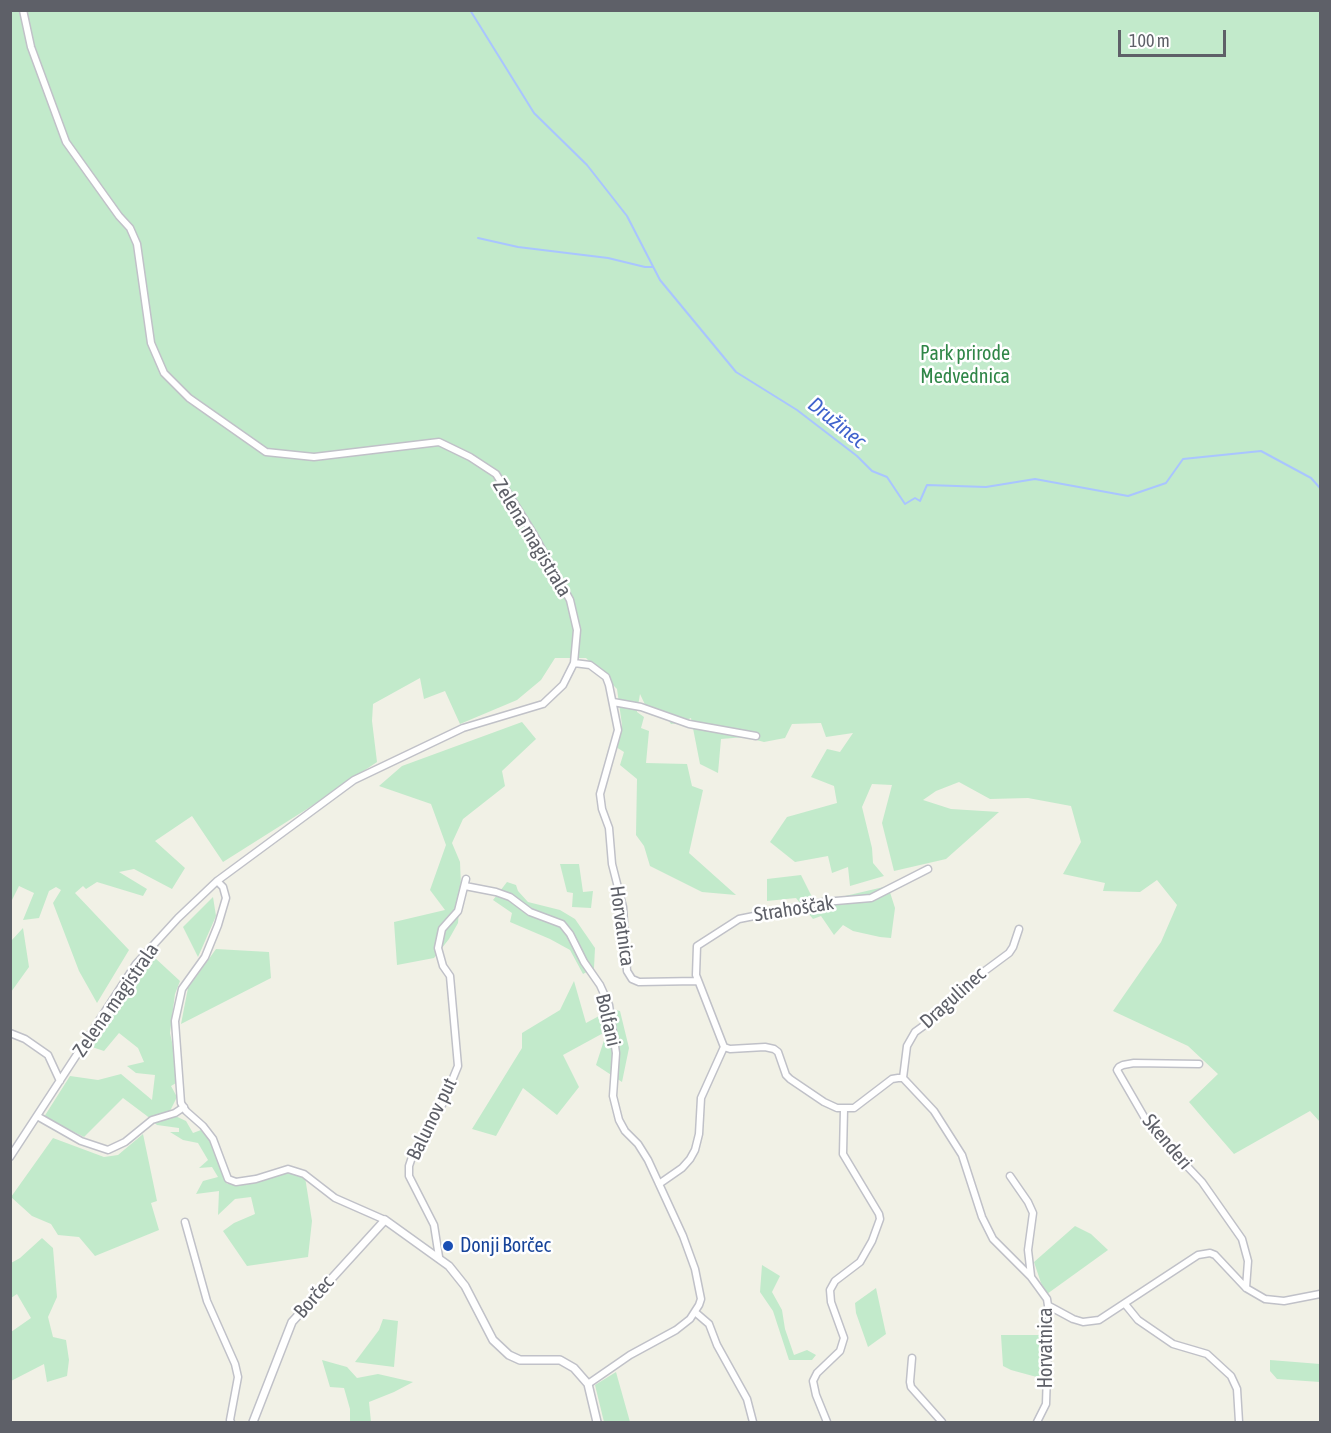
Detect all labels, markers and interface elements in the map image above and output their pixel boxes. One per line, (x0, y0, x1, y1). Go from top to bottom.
scale bar (1121, 18, 1229, 56)
text: 100 m (1129, 30, 1170, 51)
park label: Park prirode Medvednica (920, 342, 1010, 389)
water label: Družinec (803, 392, 871, 454)
street label: Zelena magistrala (487, 475, 577, 601)
street label: Horvatnica (604, 884, 640, 968)
street label: Strahoščak (752, 891, 836, 927)
street label: Zelena magistrala (68, 939, 164, 1061)
street label: Dragulinec (915, 962, 991, 1034)
street label: Bolfani (590, 991, 626, 1049)
street label: Balunov put (402, 1074, 462, 1164)
street label: Skenderi (1137, 1110, 1197, 1174)
place label: Donji Borčec (460, 1234, 551, 1258)
marker: Donji Borčec (441, 1239, 455, 1253)
street label: Borčec (289, 1271, 339, 1323)
street label: Horvatnica (1034, 1307, 1058, 1389)

